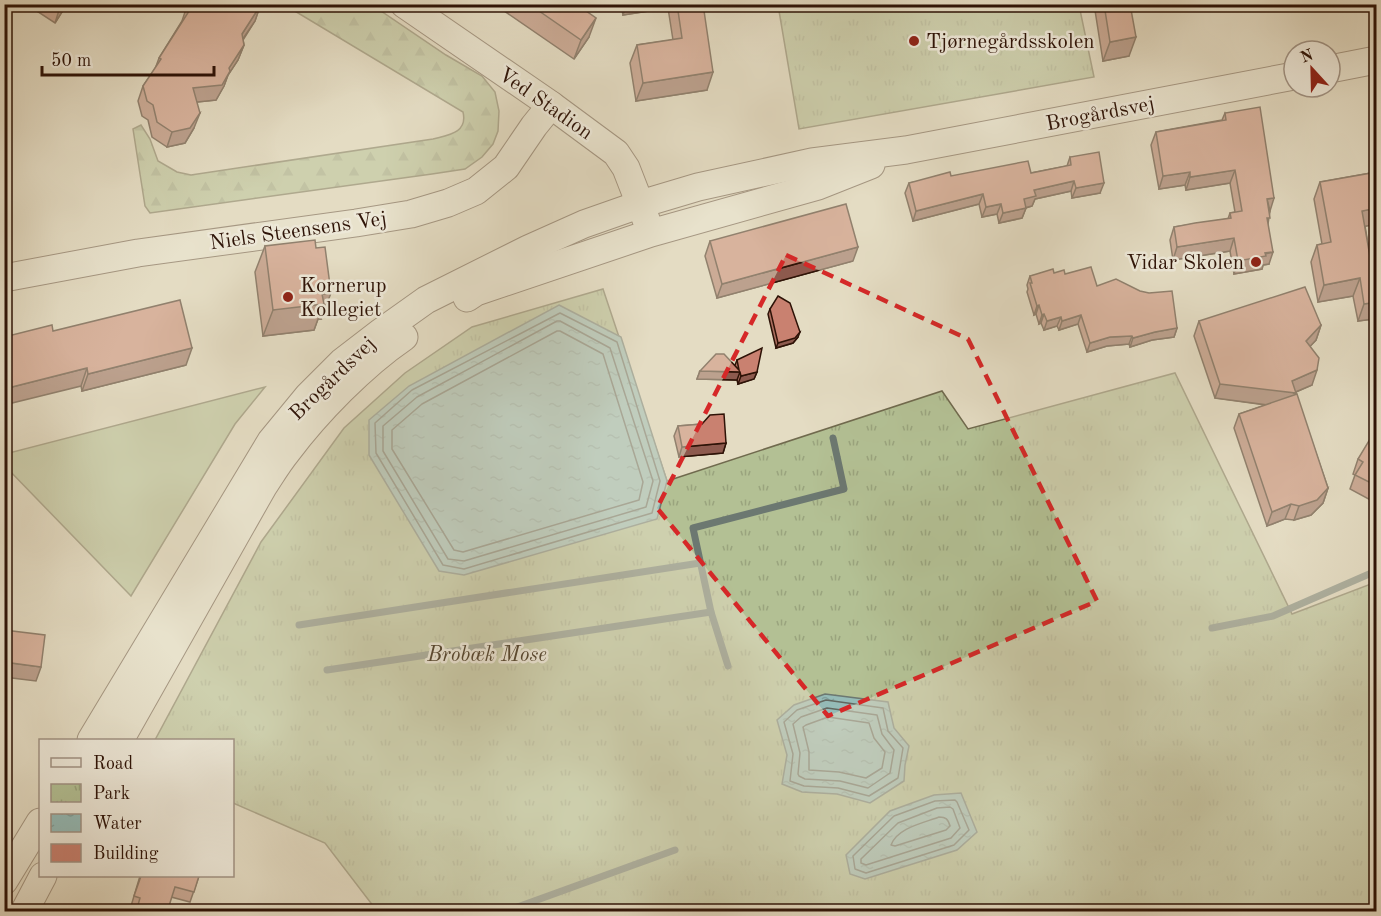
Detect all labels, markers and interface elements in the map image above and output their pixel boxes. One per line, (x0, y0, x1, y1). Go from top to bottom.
place label: Tjørnegårdsskolen (926, 32, 1095, 53)
marker: Tjørnegårdsskolen (907, 34, 921, 48)
scale bar (42, 39, 214, 77)
north arrow (1282, 39, 1342, 99)
text: N (1298, 47, 1317, 67)
text: 50 m (51, 52, 91, 70)
street label: Ved Stadion (494, 64, 596, 144)
street label: Brogårdsvej (1044, 94, 1156, 135)
street label: Niels Steensens Vej (208, 209, 388, 254)
place label: Vidar Skolen (1126, 253, 1244, 274)
marker: Vidar Skolen (1249, 255, 1263, 269)
place label: Kornerup Kollegiet (300, 276, 387, 321)
marker: Kornerup Kollegiet (281, 290, 295, 304)
street label: Brogårdsvej (286, 333, 380, 425)
park label: Brobæk Mose (426, 645, 547, 666)
legend (39, 739, 234, 877)
text: Road (93, 755, 133, 773)
text: Park (93, 785, 130, 803)
text: Water (93, 815, 142, 833)
text: Building (93, 845, 159, 863)

